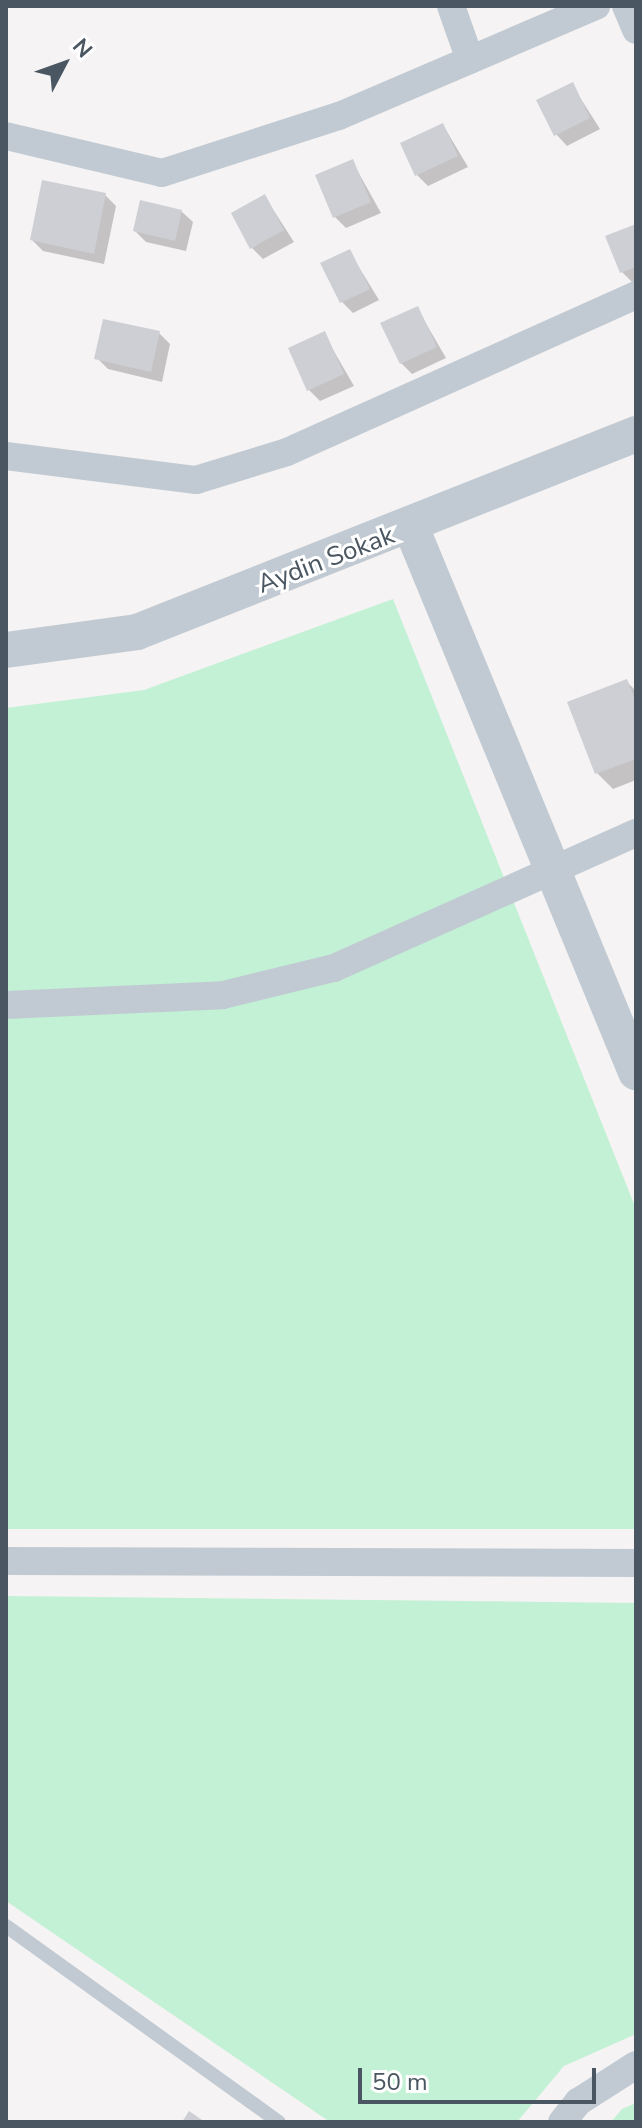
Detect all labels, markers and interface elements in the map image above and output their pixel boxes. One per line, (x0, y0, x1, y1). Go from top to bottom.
north arrow (24, 24, 104, 104)
text: N (65, 32, 99, 64)
street label: Aydin Sokak (253, 520, 399, 600)
scale bar (362, 2052, 600, 2102)
text: 50 m (372, 2066, 428, 2098)

